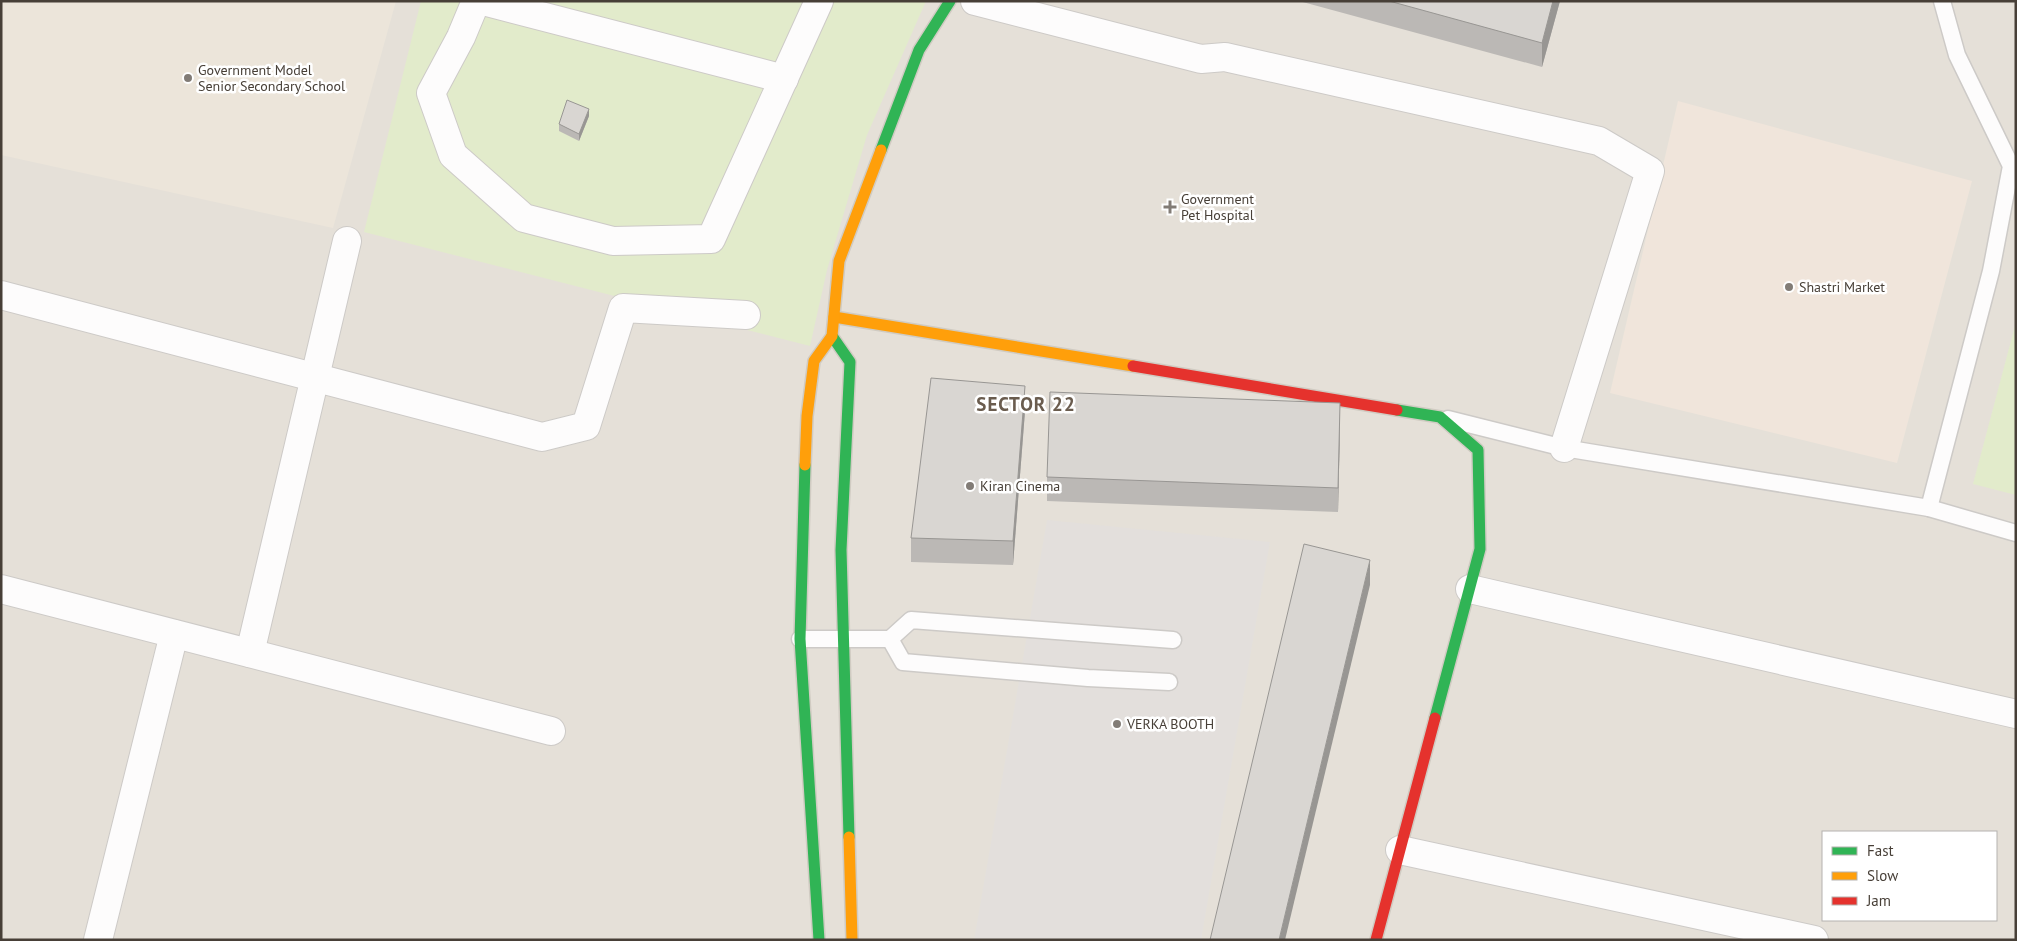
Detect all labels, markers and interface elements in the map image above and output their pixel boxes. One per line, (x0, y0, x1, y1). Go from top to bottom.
place label: Government Model Senior Secondary School (198, 61, 345, 95)
marker: Government Model Senior Secondary School (182, 72, 194, 84)
place label: Government Pet Hospital (1181, 190, 1254, 224)
marker: Government Pet Hospital (1163, 200, 1177, 214)
place label: Shastri Market (1799, 278, 1885, 296)
marker: Shastri Market (1783, 281, 1795, 293)
district label: SECTOR 22 (976, 392, 1076, 416)
place label: Kiran Cinema (980, 477, 1060, 495)
marker: Kiran Cinema (964, 480, 976, 492)
place label: VERKA BOOTH (1126, 715, 1214, 733)
marker: VERKA BOOTH (1111, 718, 1123, 730)
legend (1822, 831, 1997, 921)
text: Fast (1867, 841, 1894, 860)
text: Slow (1867, 866, 1898, 885)
text: Jam (1866, 891, 1891, 910)

